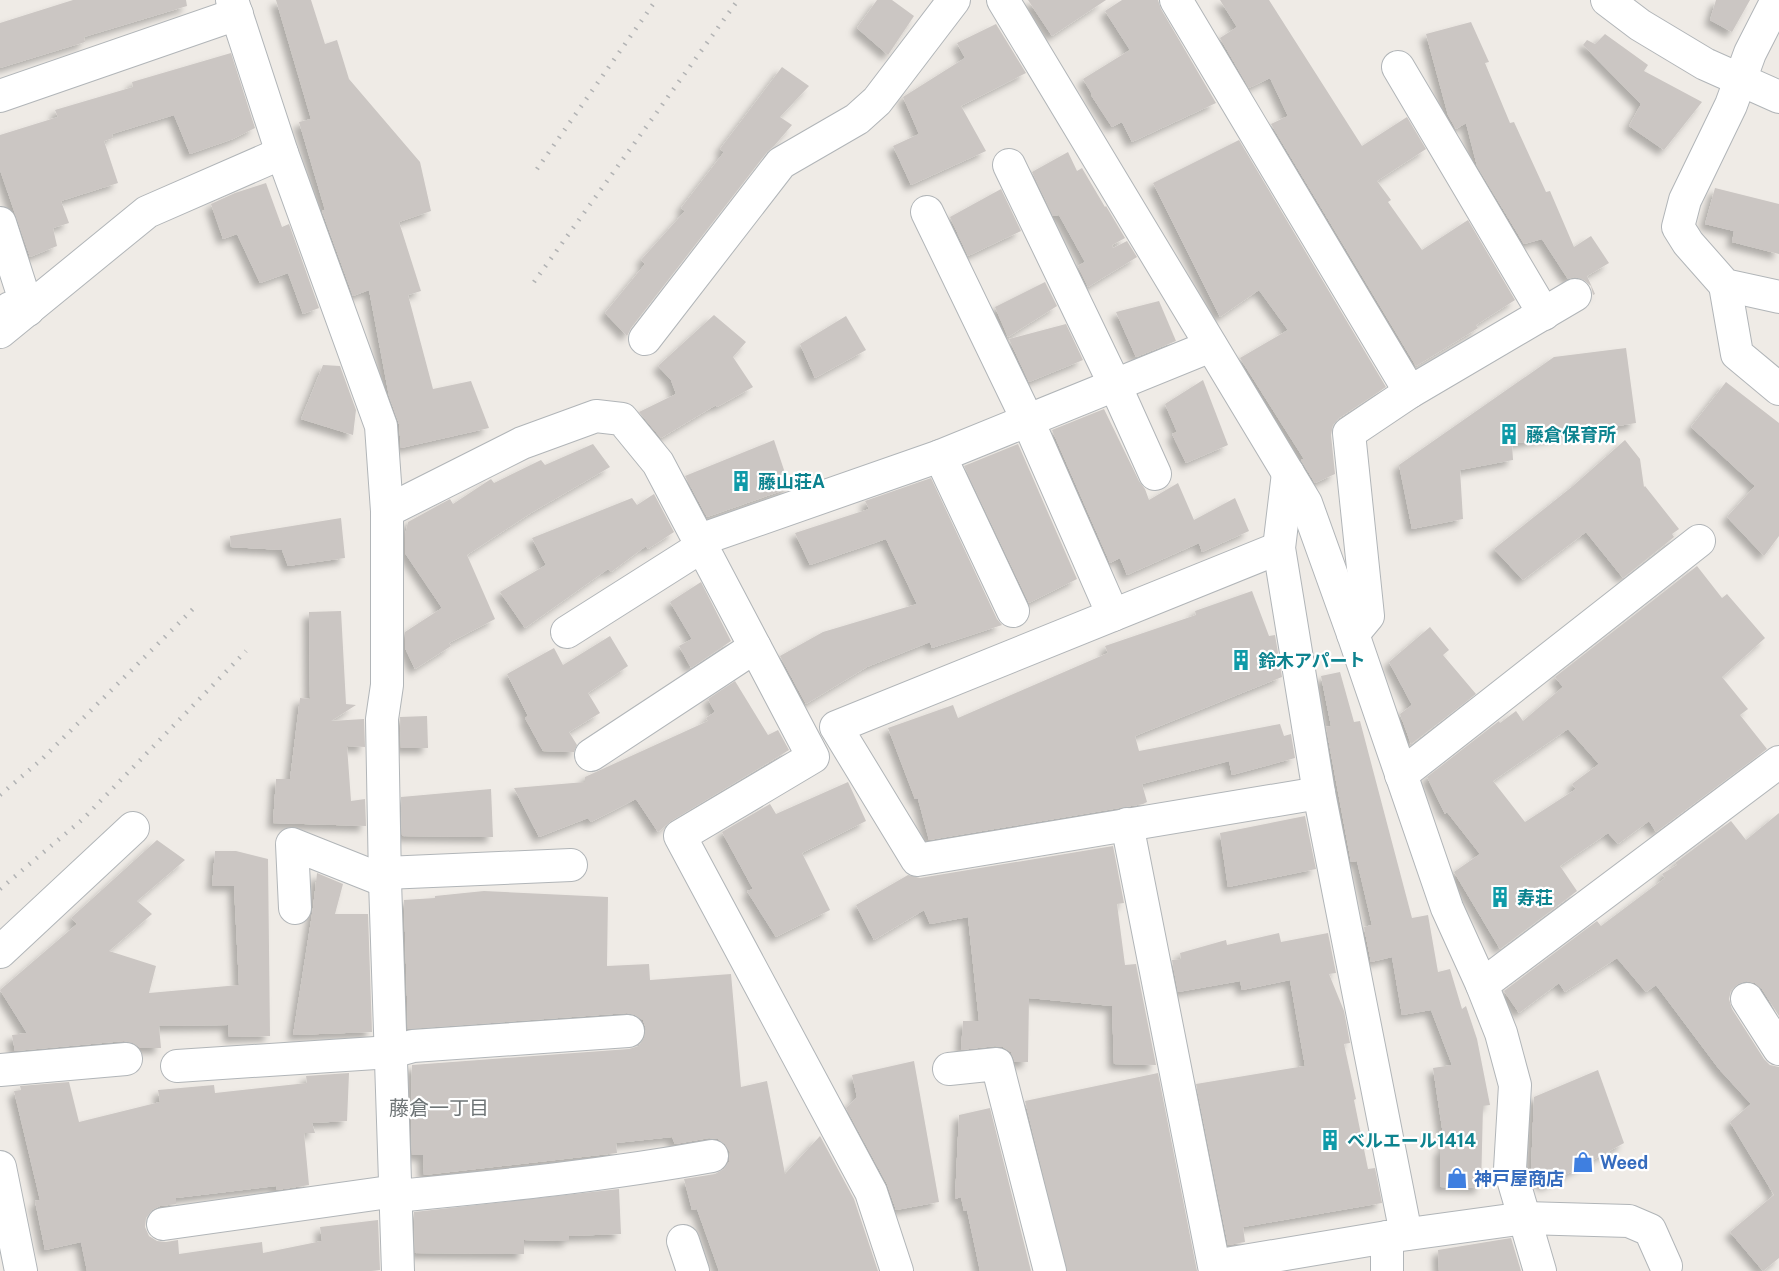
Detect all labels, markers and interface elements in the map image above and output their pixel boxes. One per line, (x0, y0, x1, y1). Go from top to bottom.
building icon: 藤倉保育所 (1497, 422, 1521, 446)
place label: 藤倉保育所 (1526, 424, 1616, 445)
building icon: 藤山荘A (729, 469, 753, 493)
place label: 藤山荘A (758, 471, 825, 492)
building icon: 鈴木アパート (1229, 648, 1253, 672)
place label: 鈴木アパート (1258, 650, 1366, 671)
building icon: 寿荘 (1488, 885, 1512, 909)
place label: 寿荘 (1517, 887, 1553, 908)
district label: 藤倉一丁目 (389, 1096, 489, 1120)
building icon: ベルエール1414 (1318, 1128, 1342, 1152)
place label: ベルエール1414 (1347, 1130, 1476, 1151)
shop icon: Weed (1571, 1150, 1595, 1174)
place label: Weed (1600, 1152, 1648, 1173)
shop icon: 神戸屋商店 (1445, 1166, 1469, 1190)
place label: 神戸屋商店 (1474, 1168, 1564, 1189)

